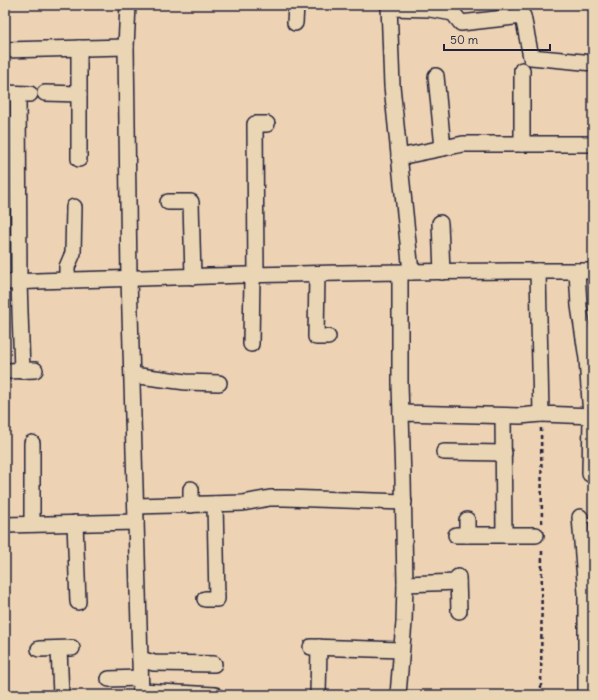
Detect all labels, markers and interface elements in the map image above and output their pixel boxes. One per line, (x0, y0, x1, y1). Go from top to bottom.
scale bar (444, 26, 550, 52)
text: 50 m (450, 32, 479, 47)

